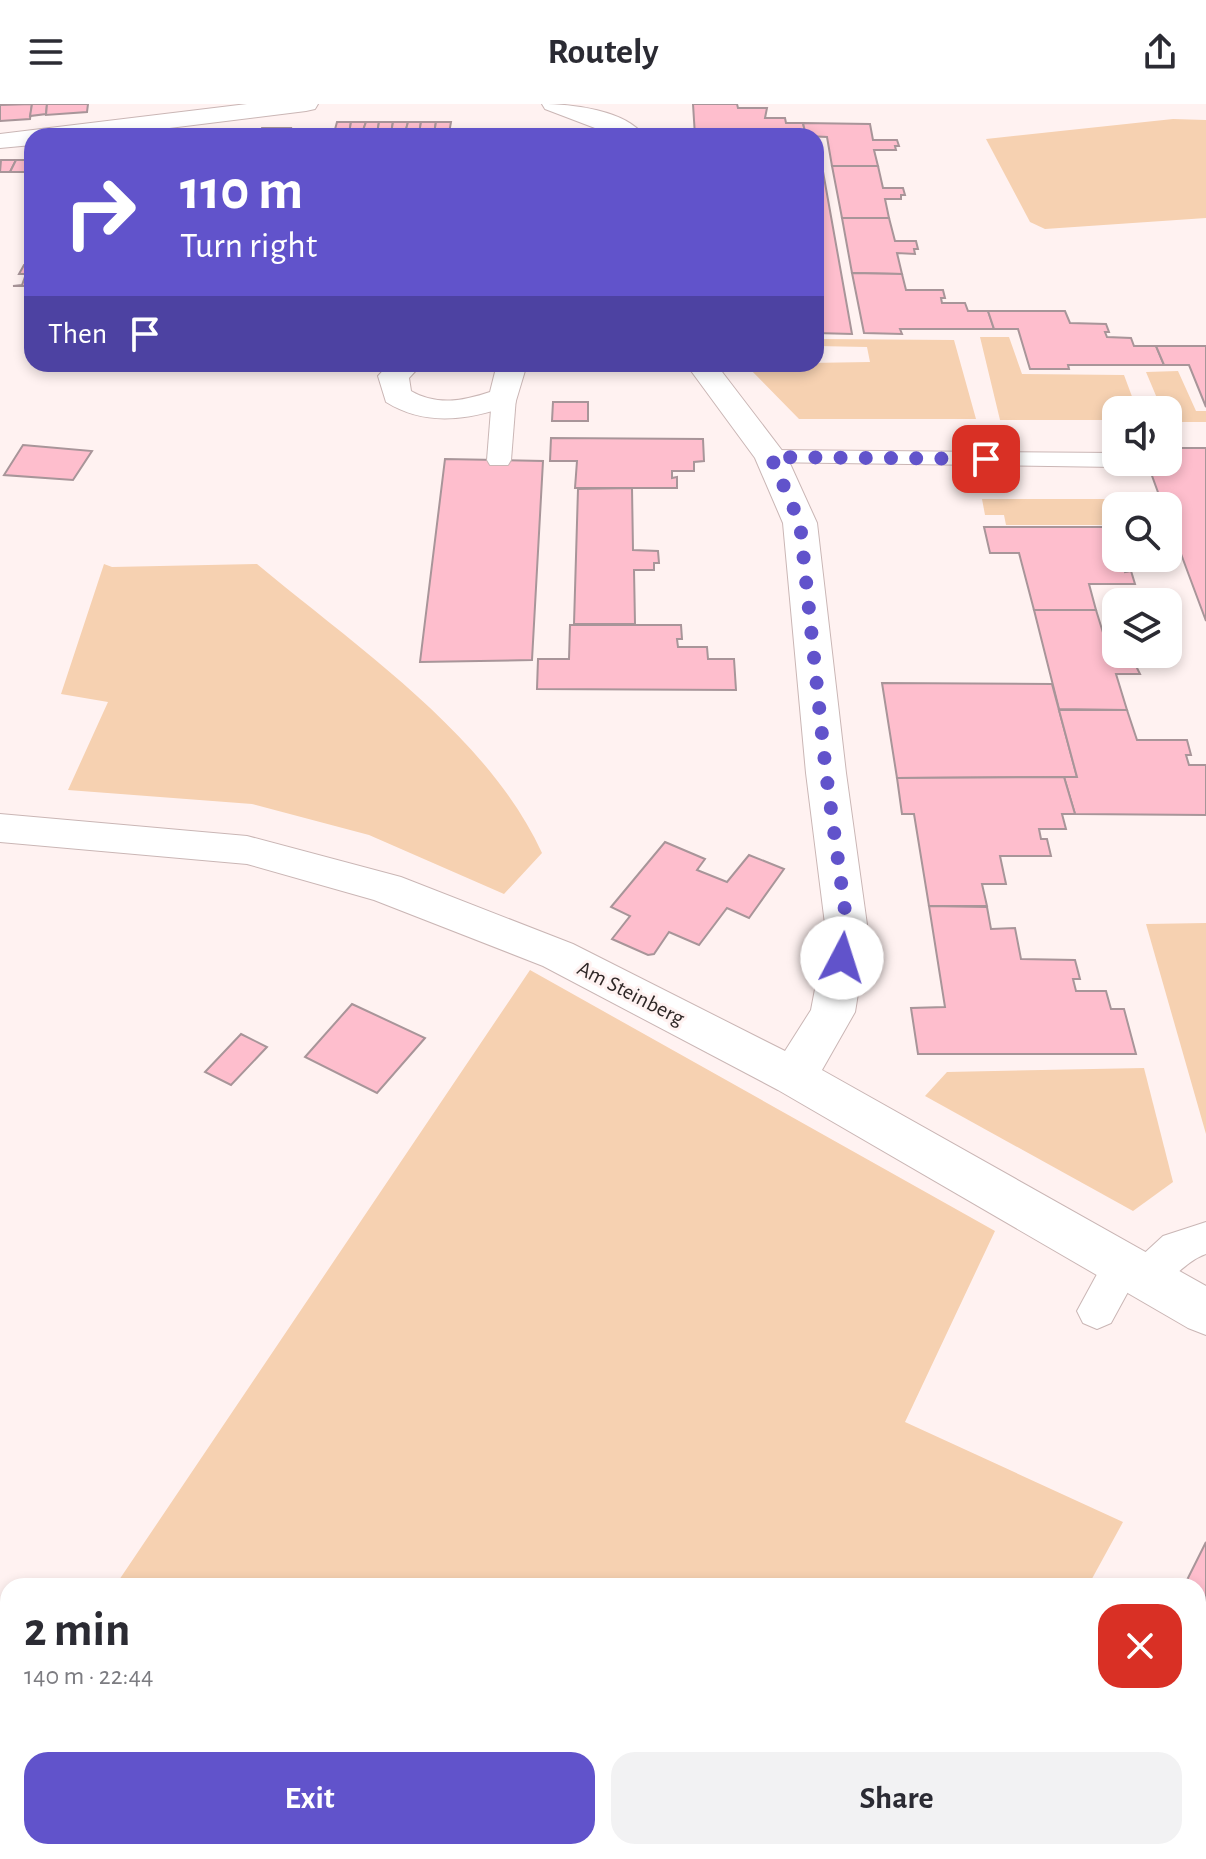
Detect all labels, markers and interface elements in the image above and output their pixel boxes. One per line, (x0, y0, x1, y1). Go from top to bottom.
icon: menu (24, 30, 68, 74)
icon: share (1138, 30, 1182, 74)
text: Routely (548, 34, 658, 70)
icon: right (48, 160, 152, 264)
text: 110 m (180, 163, 303, 219)
text: Turn right (180, 228, 317, 264)
icon: arrive (123, 312, 167, 356)
text: Then (48, 319, 107, 349)
map controls (1102, 396, 1182, 668)
button: sound (1102, 396, 1182, 476)
pin (952, 425, 1020, 493)
icon: arrive (964, 437, 1008, 481)
button: search (1102, 492, 1182, 572)
button: layers (1102, 588, 1182, 668)
position arrow (800, 916, 884, 1000)
street label: Am Steinberg (574, 957, 688, 1029)
button: close (1098, 1604, 1182, 1688)
text: 2 min (24, 1607, 131, 1655)
text: 140 m · 22:44 (24, 1663, 153, 1689)
button: Exit (24, 1752, 595, 1844)
button: Share (611, 1752, 1182, 1844)

